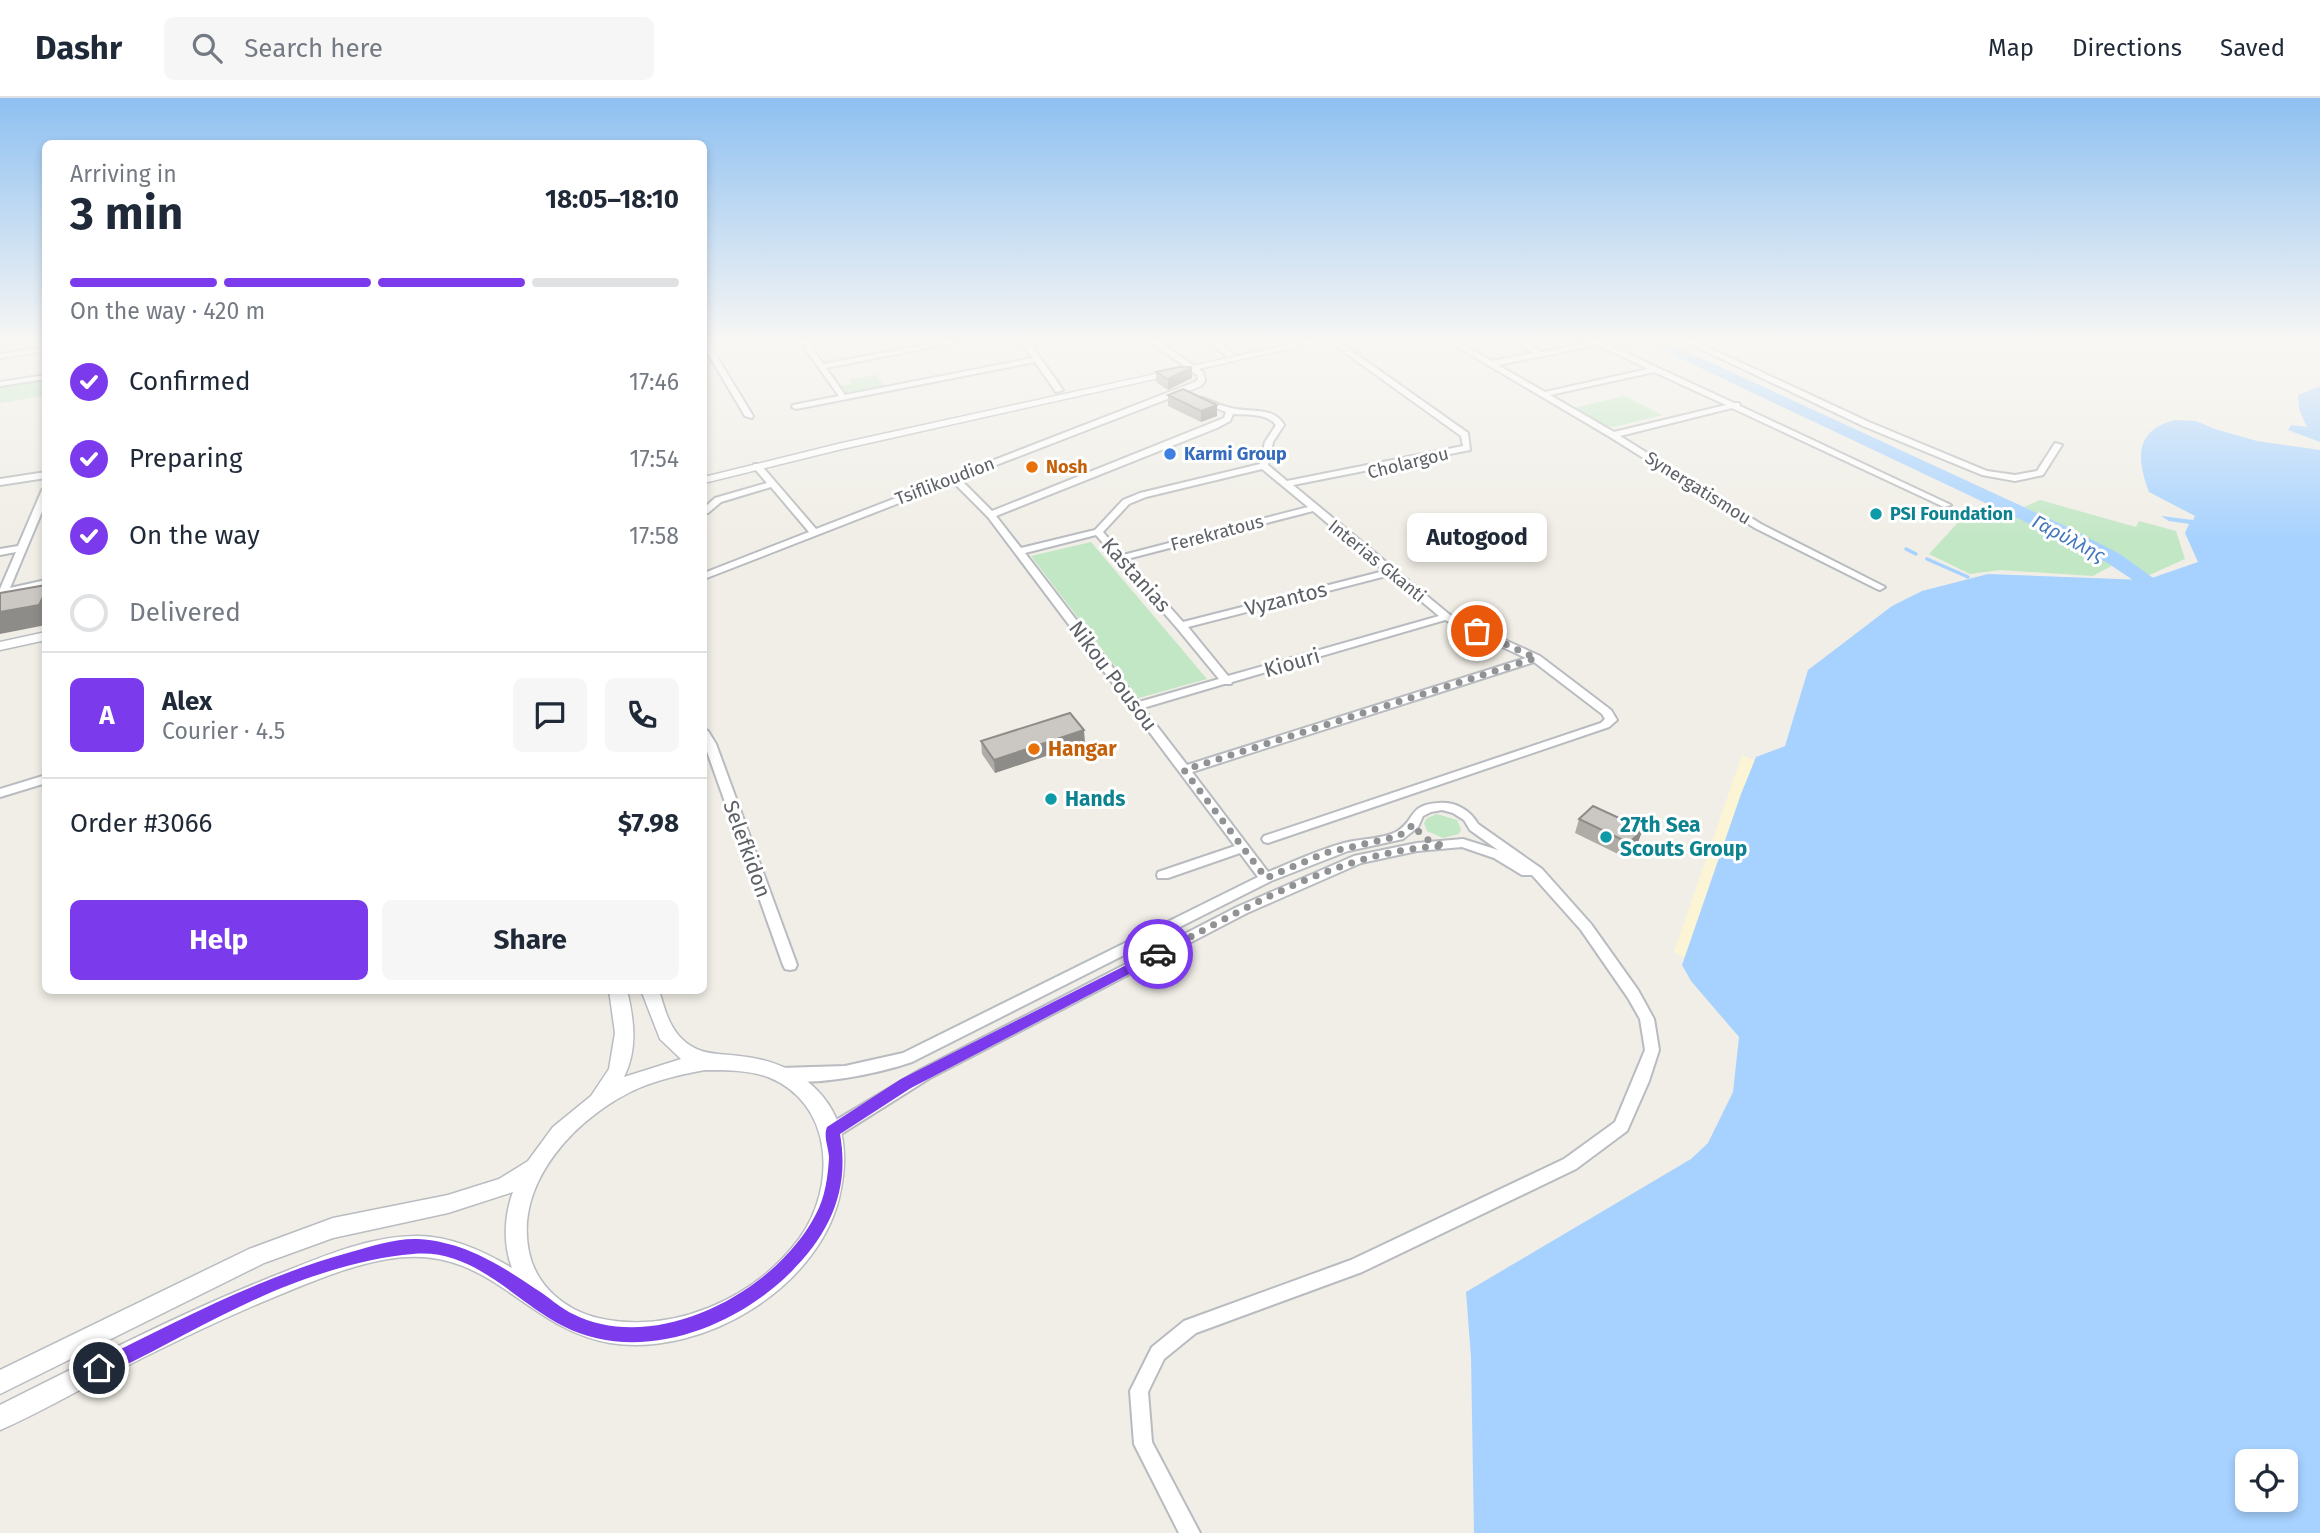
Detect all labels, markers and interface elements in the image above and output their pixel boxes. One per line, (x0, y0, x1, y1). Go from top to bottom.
search box (164, 17, 654, 80)
text: Dashr (35, 28, 122, 68)
icon: search (188, 29, 226, 67)
text: Search here (244, 33, 383, 64)
text: Map (1988, 34, 2034, 62)
text: Directions (2072, 34, 2182, 62)
text: Saved (2220, 34, 2285, 62)
text: Arriving in (70, 160, 177, 188)
text: 18:05–18:10 (545, 184, 679, 215)
text: 3 min (70, 186, 183, 241)
text: On the way · 420 m (70, 297, 265, 325)
icon: check (70, 363, 108, 401)
text: Confirmed (129, 366, 250, 397)
text: 17:46 (629, 368, 679, 396)
icon: check (70, 440, 108, 478)
street label: Cholargou (1365, 442, 1451, 484)
text: Preparing (129, 443, 242, 474)
place label: Karmi Group (1184, 443, 1287, 465)
text: 17:54 (629, 445, 679, 473)
marker: Karmi Group (1162, 446, 1178, 462)
street label: Synergatismou (1641, 447, 1755, 529)
street label: Tsiflikoudion (892, 452, 998, 510)
place label: Nosh (1046, 456, 1088, 478)
marker: Nosh (1024, 459, 1040, 475)
place label: PSI Foundation (1890, 503, 2013, 525)
marker: PSI Foundation (1868, 506, 1884, 522)
street label: Ferekratous (1168, 510, 1266, 556)
water label: Γαρύλλης (2028, 510, 2110, 568)
callout: Autogood (1407, 512, 1547, 561)
street label: Interias Gkanti (1324, 515, 1430, 607)
icon: check (70, 517, 108, 555)
text: On the way (129, 520, 260, 551)
text: 17:58 (629, 522, 679, 550)
text: Autogood (1426, 523, 1528, 551)
street label: Kastanias (1096, 532, 1176, 618)
street label: Vyzantos (1242, 576, 1330, 622)
text: Delivered (129, 597, 241, 628)
pin (1447, 601, 1507, 661)
icon: bag (1458, 612, 1496, 650)
street label: Nikou Pousou (1063, 616, 1163, 736)
street label: Kiouri (1261, 643, 1323, 683)
button: chat (513, 678, 587, 752)
button: phone (605, 678, 679, 752)
text: Alex (162, 686, 212, 717)
text: A (99, 700, 115, 731)
text: Courier · 4.5 (162, 717, 285, 745)
place label: Hangar (1048, 736, 1117, 762)
marker: Hangar (1026, 741, 1042, 757)
place label: Hands (1065, 786, 1125, 812)
marker: Hands (1043, 791, 1059, 807)
street label: Selefkidon (717, 797, 777, 901)
text: Order #3066 (70, 808, 212, 839)
text: $7.98 (618, 808, 679, 839)
place label: 27th Sea Scouts Group (1620, 812, 1747, 862)
marker: 27th Sea Scouts Group (1598, 829, 1614, 845)
button: Help (70, 900, 368, 980)
button: Share (382, 900, 679, 980)
courier (1123, 919, 1193, 989)
icon: car (1139, 935, 1177, 973)
pin (69, 1338, 129, 1398)
icon: home (80, 1349, 118, 1387)
map controls (2235, 1449, 2298, 1512)
button: locate (2235, 1449, 2298, 1512)

